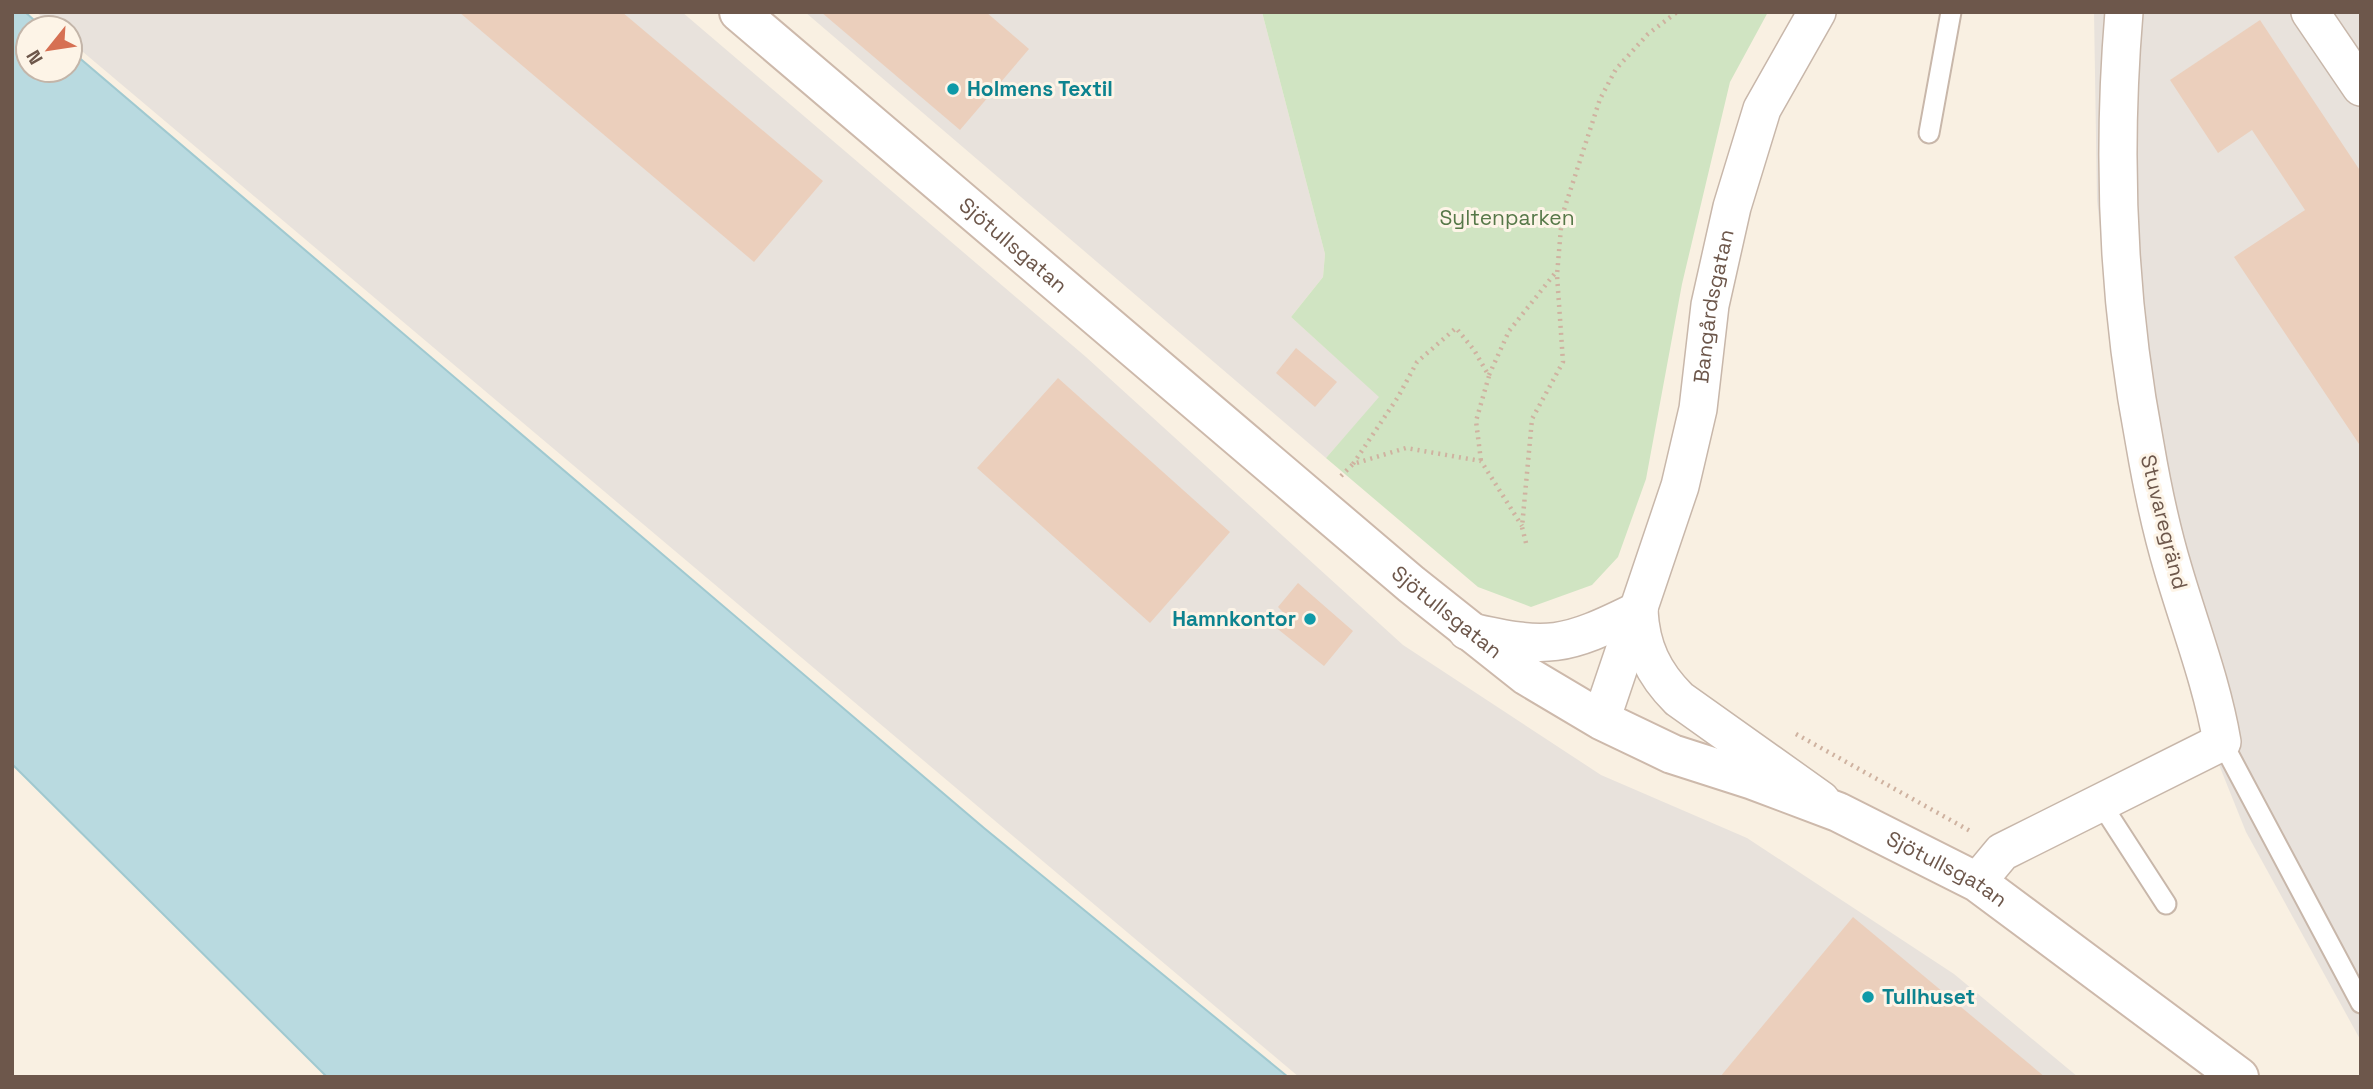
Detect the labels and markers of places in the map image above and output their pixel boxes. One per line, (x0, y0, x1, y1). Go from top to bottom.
place label: Holmens Textil (967, 75, 1113, 102)
marker: Holmens Textil (945, 81, 961, 97)
place label: Hamnkontor (1172, 605, 1296, 632)
marker: Hamnkontor (1302, 611, 1318, 627)
place label: Tullhuset (1882, 983, 1975, 1010)
marker: Tullhuset (1860, 989, 1876, 1005)

